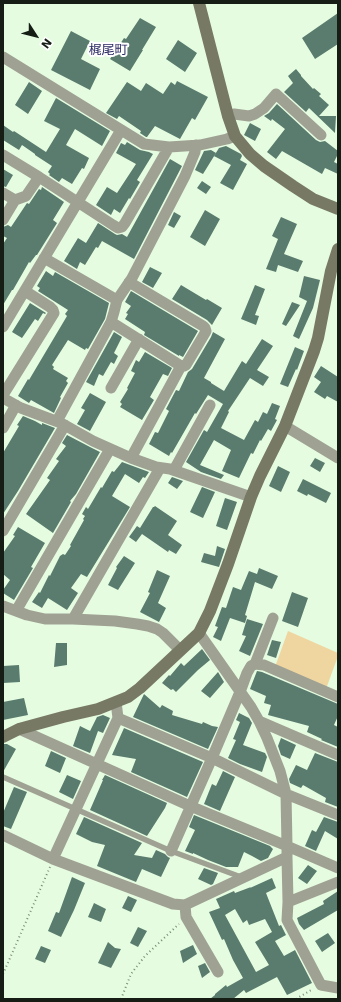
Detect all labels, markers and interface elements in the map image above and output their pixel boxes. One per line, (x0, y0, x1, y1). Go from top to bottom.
north arrow (16, 16, 56, 56)
text: N (38, 36, 54, 51)
district label: 梶尾町 (89, 43, 127, 59)

